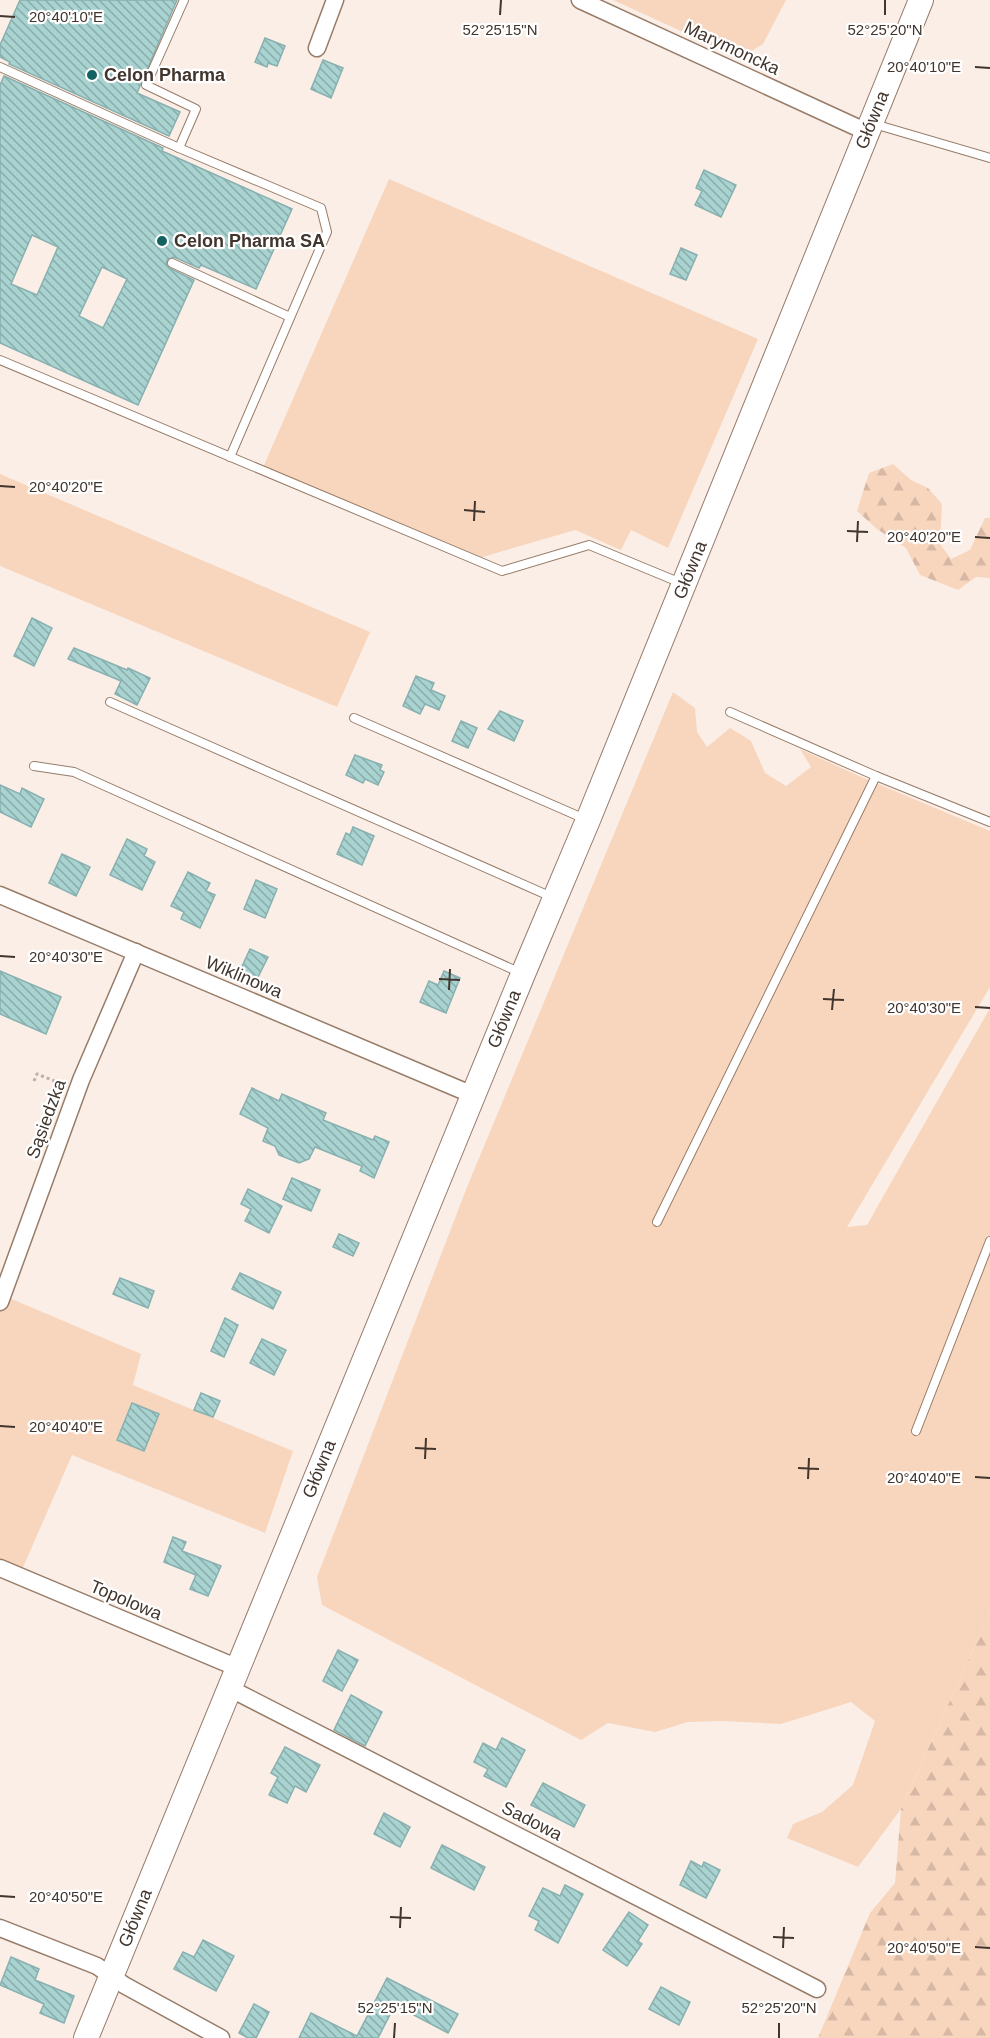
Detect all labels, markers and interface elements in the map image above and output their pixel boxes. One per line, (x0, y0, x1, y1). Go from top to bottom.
text: 20°40'10"E (29, 8, 103, 25)
street label: Marymoncka (681, 17, 784, 79)
text: 52°25'15"N (462, 21, 538, 38)
text: 52°25'20"N (847, 21, 923, 38)
text: 20°40'10"E (887, 58, 961, 75)
place label: Celon Pharma (104, 65, 226, 85)
marker: Celon Pharma (85, 68, 99, 82)
street label: Główna (851, 87, 893, 152)
place label: Celon Pharma SA (174, 231, 325, 251)
marker: Celon Pharma SA (155, 234, 169, 248)
text: 20°40'20"E (29, 478, 103, 495)
text: 20°40'20"E (887, 528, 961, 545)
street label: Główna (669, 537, 711, 602)
text: 20°40'30"E (29, 948, 103, 965)
street label: Wiklinowa (203, 952, 286, 1002)
street label: Główna (483, 986, 525, 1051)
text: 20°40'30"E (887, 999, 961, 1016)
street label: Sąsiedzka (22, 1076, 70, 1161)
text: 20°40'40"E (29, 1418, 103, 1435)
street label: Główna (298, 1436, 340, 1501)
text: 20°40'40"E (887, 1469, 961, 1486)
street label: Topolowa (87, 1576, 166, 1624)
street label: Sadowa (498, 1797, 566, 1845)
street label: Główna (114, 1885, 156, 1950)
text: 20°40'50"E (29, 1888, 103, 1905)
text: 20°40'50"E (887, 1939, 961, 1956)
text: 52°25'15"N (357, 1999, 433, 2016)
text: 52°25'20"N (741, 1999, 817, 2016)

